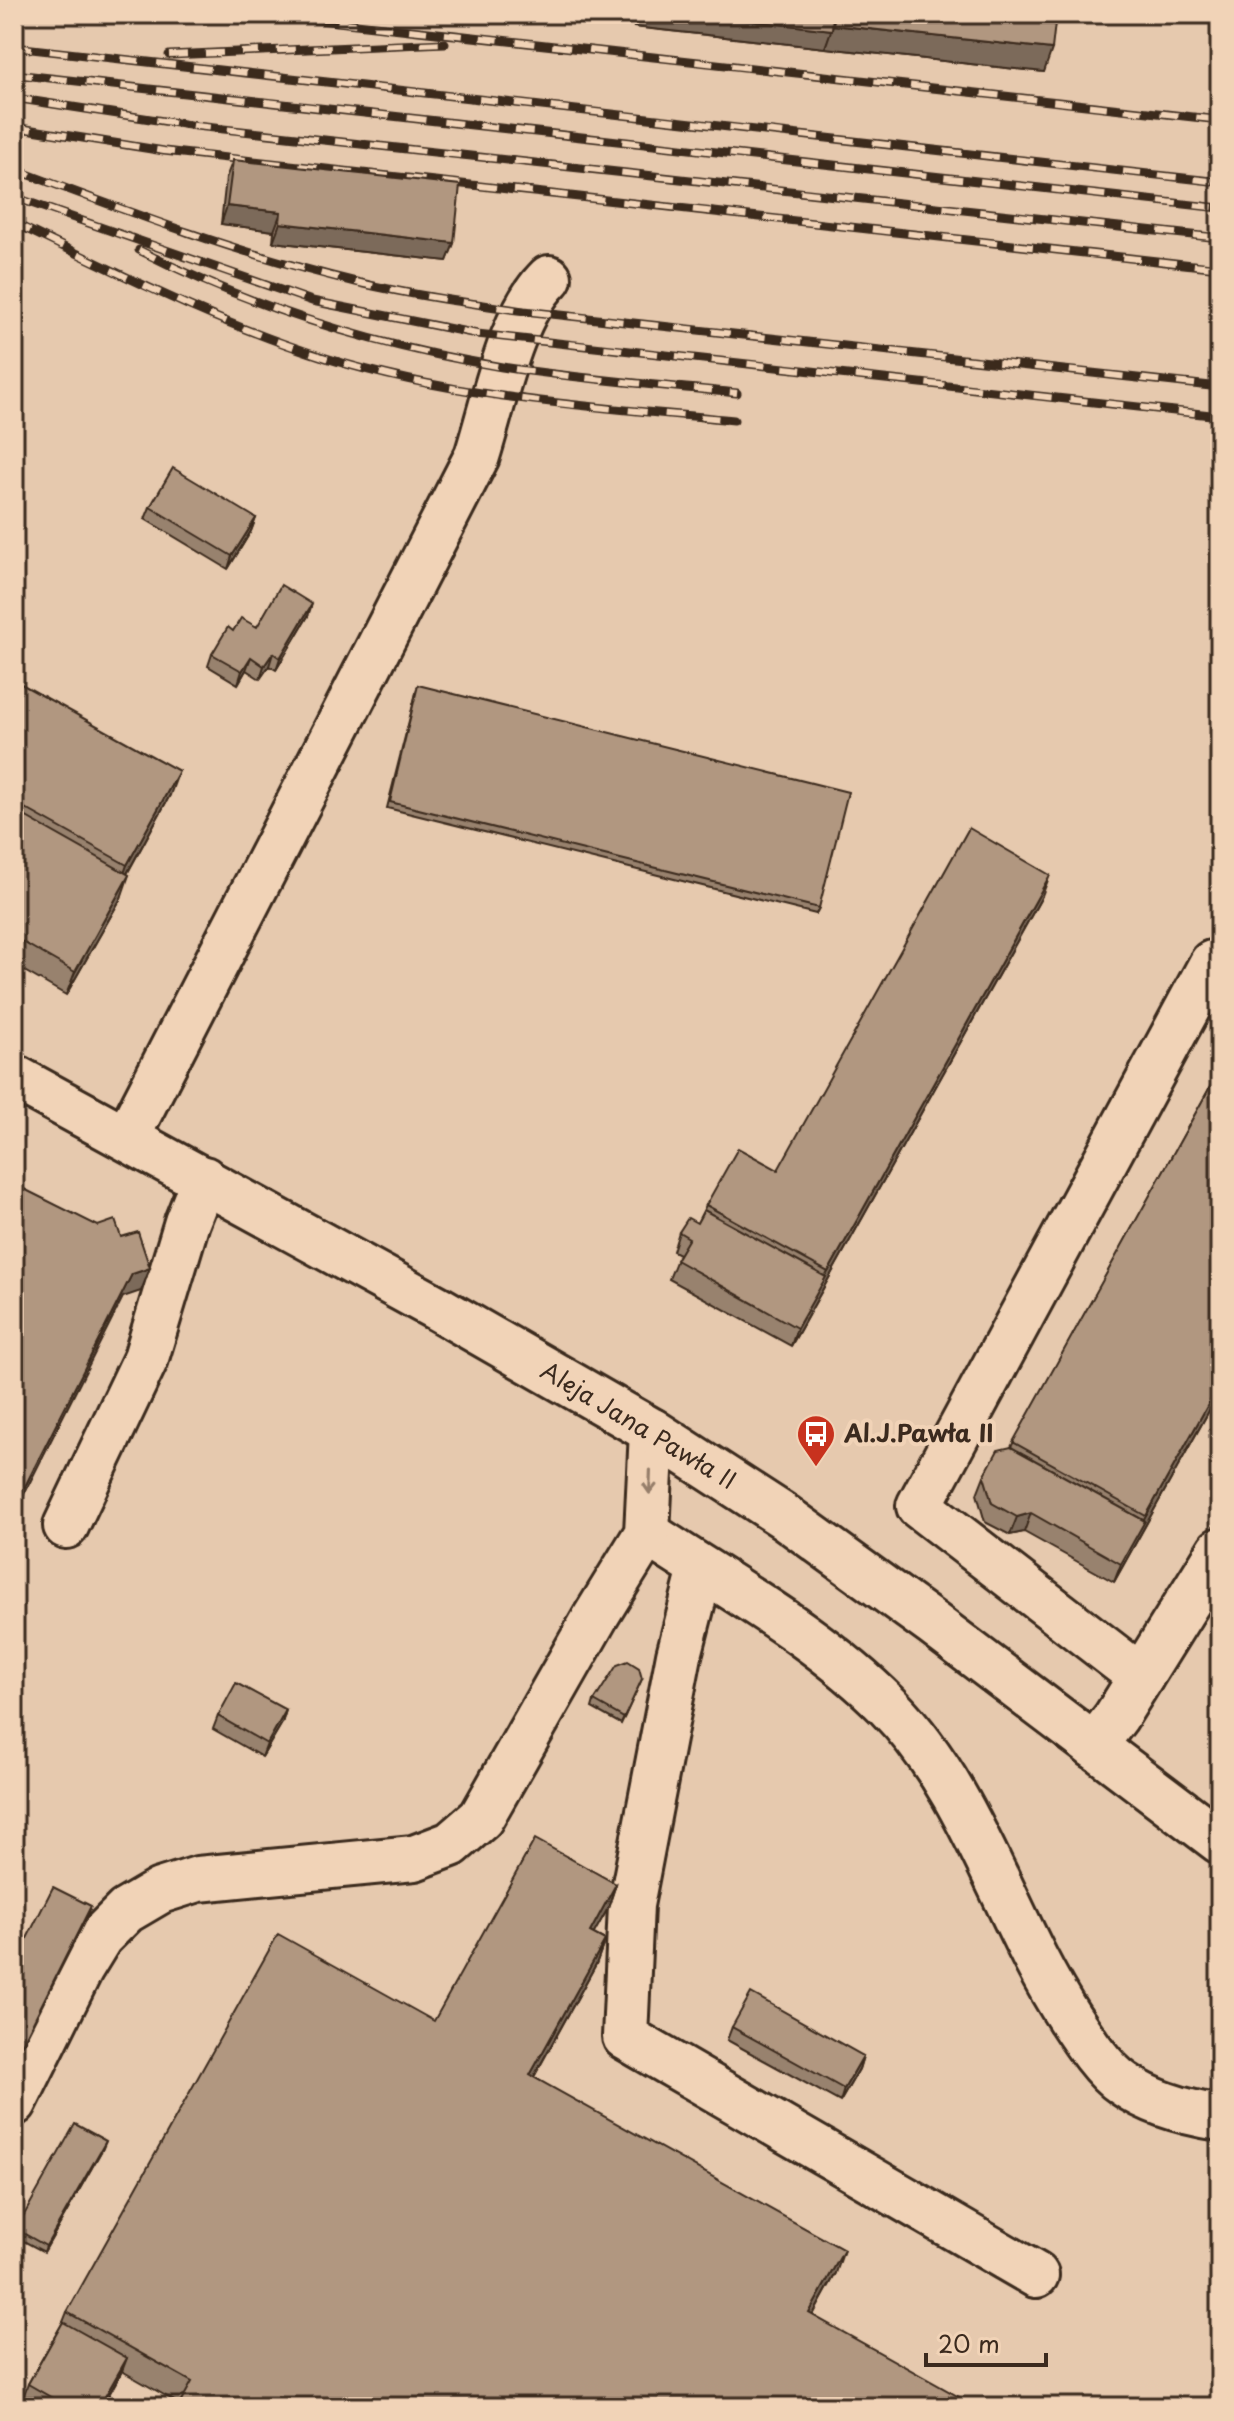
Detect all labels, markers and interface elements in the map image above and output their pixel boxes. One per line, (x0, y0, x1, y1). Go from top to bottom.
street label: Aleja Jana Pawła II (534, 1352, 744, 1497)
bus stop icon: Al.J.Pawła II (795, 1413, 837, 1468)
place label: Al.J.Pawła II (843, 1414, 993, 1450)
one-way arrow (642, 1468, 657, 1495)
scale bar (926, 2317, 1046, 2367)
text: 20 m (938, 2325, 1000, 2361)

